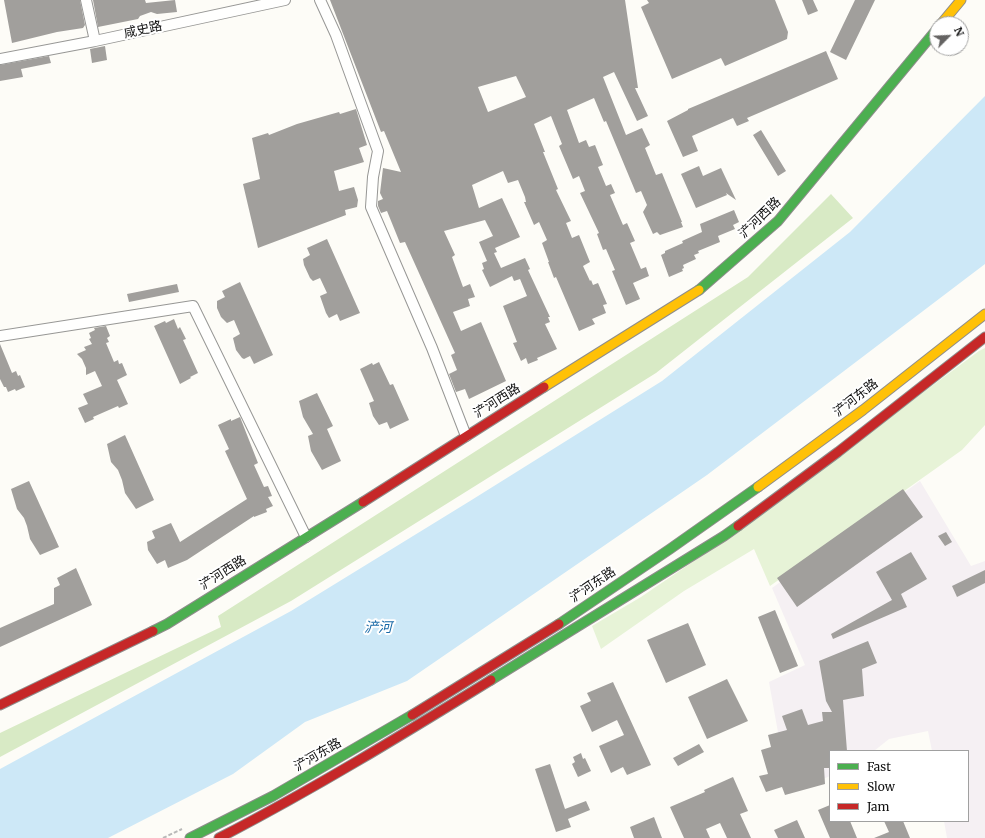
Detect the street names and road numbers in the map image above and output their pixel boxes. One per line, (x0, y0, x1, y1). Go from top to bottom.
street label: 咸史路 (122, 18, 164, 42)
street label: 浐河西路 (736, 194, 784, 242)
street label: 浐河东路 (831, 376, 881, 420)
street label: 浐河西路 (471, 381, 523, 421)
street label: 浐河西路 (197, 553, 249, 593)
street label: 浐河东路 (567, 564, 619, 606)
street label: 浐河东路 (292, 735, 344, 775)

